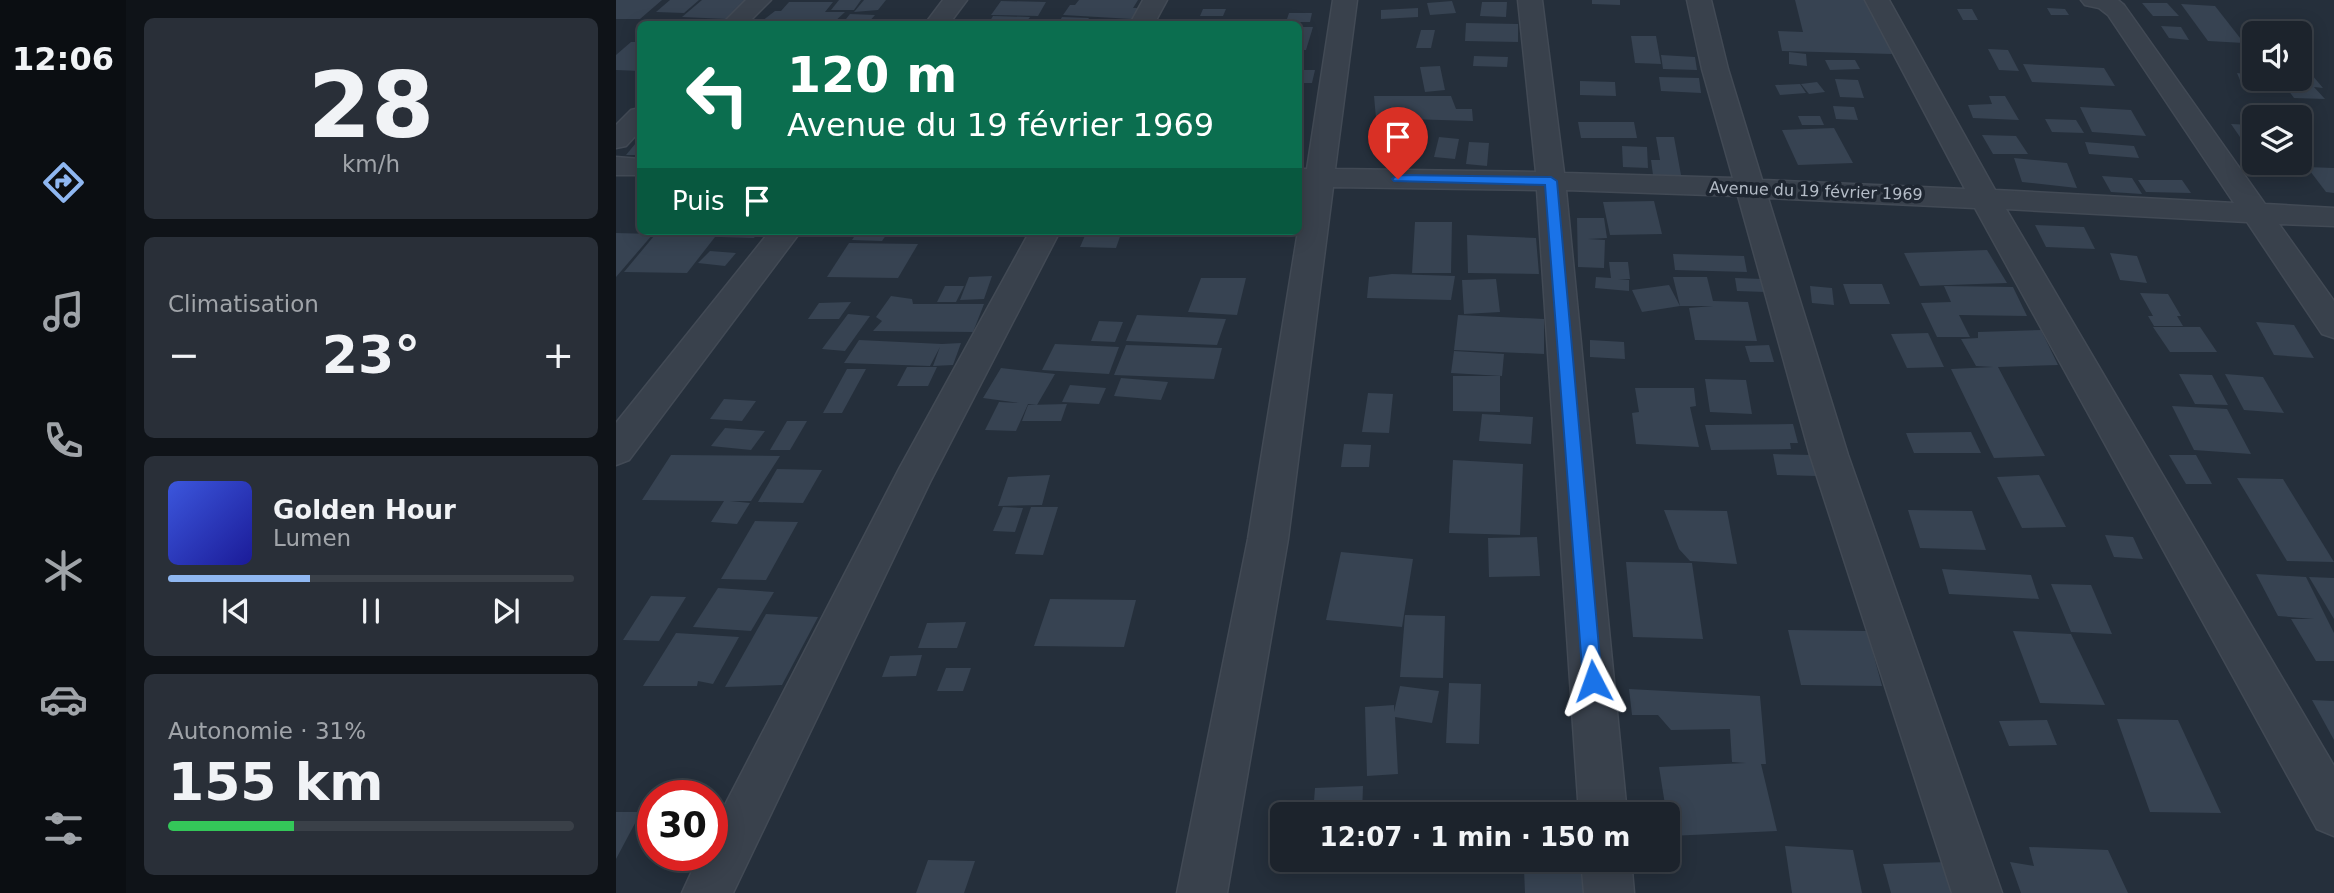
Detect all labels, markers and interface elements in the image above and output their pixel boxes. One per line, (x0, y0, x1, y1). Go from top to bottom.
map controls (2242, 21, 2312, 175)
button: sound (2242, 21, 2312, 91)
text: 12:06 (12, 40, 114, 78)
text: 120 m (787, 47, 957, 104)
icon: left (672, 49, 763, 140)
text: 28 (308, 53, 434, 158)
button: layers (2242, 105, 2312, 175)
text: Avenue du 19 février 1969 (787, 106, 1214, 144)
pin (1368, 107, 1428, 179)
icon: arrive (1379, 118, 1417, 156)
text: km/h (342, 151, 400, 177)
icon: directions (39, 158, 88, 207)
street label: Avenue du 19 février 1969 (1709, 178, 1923, 204)
icon: arrive (738, 182, 776, 220)
text: Puis (672, 186, 724, 216)
icon: music (39, 287, 88, 336)
text: Climatisation (168, 291, 319, 317)
text: 23° (322, 325, 420, 385)
text: − (168, 333, 200, 377)
text: + (542, 333, 574, 377)
icon: phone (39, 416, 88, 465)
text: Golden Hour (273, 495, 456, 525)
text: Lumen (273, 525, 351, 551)
icon: climate (39, 546, 88, 595)
icon: previous (217, 592, 255, 630)
icon: pause (352, 592, 390, 630)
icon: next (487, 592, 525, 630)
position arrow (1556, 644, 1630, 718)
icon: car (39, 675, 88, 724)
text: Autonomie · 31% (168, 718, 366, 744)
text: 155 km (168, 752, 383, 812)
speed limit sign: 30 (637, 780, 728, 871)
icon: filters (39, 804, 88, 853)
text: 12:07 · 1 min · 150 m (1320, 822, 1630, 852)

